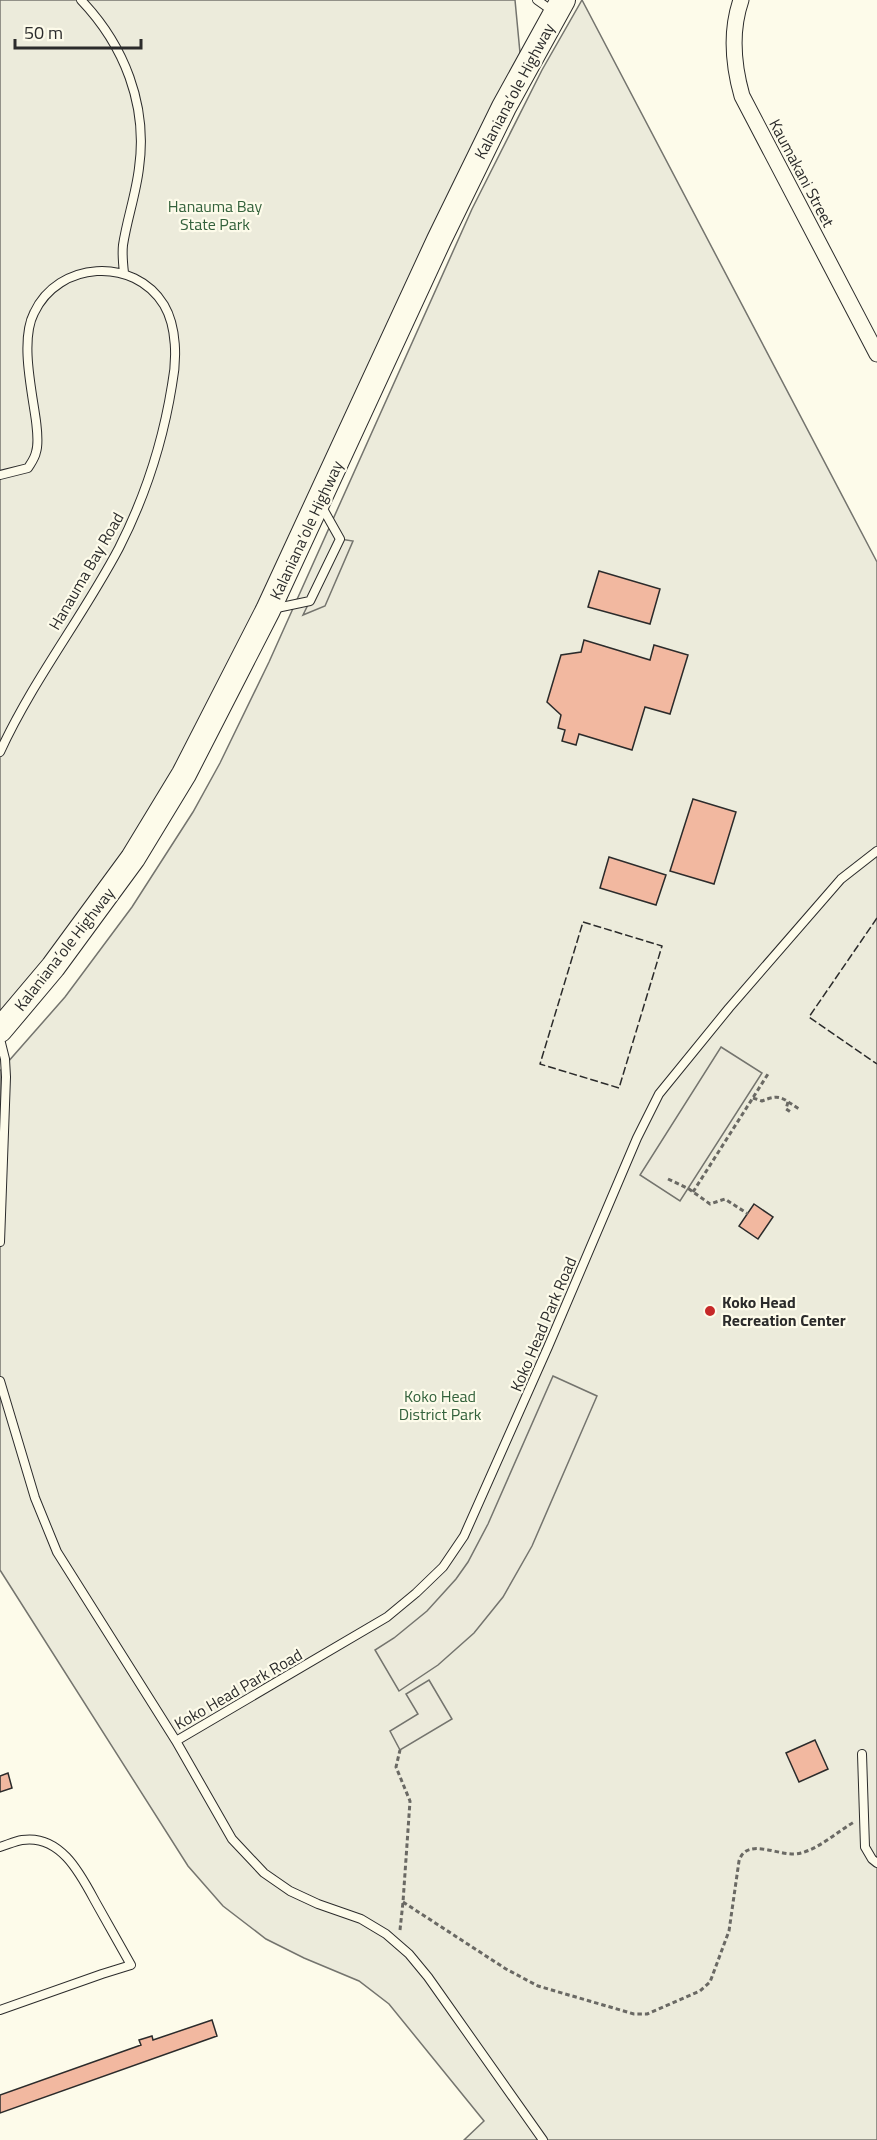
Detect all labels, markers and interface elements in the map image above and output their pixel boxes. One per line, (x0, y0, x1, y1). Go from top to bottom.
scale bar (15, 12, 141, 50)
street label: Kalaniana’ole Highway (468, 18, 560, 163)
text: 50 m (24, 19, 63, 46)
street label: Kaumakani Street (763, 115, 841, 232)
park label: Hanauma Bay State Park (168, 194, 262, 236)
street label: Kalaniana’ole Highway (263, 456, 349, 604)
street label: Hanauma Bay Road (42, 508, 130, 634)
street label: Kalaniana’ole Highway (8, 882, 120, 1016)
street label: Koko Head Park Road (504, 1253, 582, 1395)
place label: Koko Head Recreation Center (722, 1290, 846, 1332)
marker: Koko Head Recreation Center (703, 1304, 717, 1318)
park label: Koko Head District Park (399, 1384, 482, 1426)
street label: Koko Head Park Road (170, 1643, 306, 1735)

